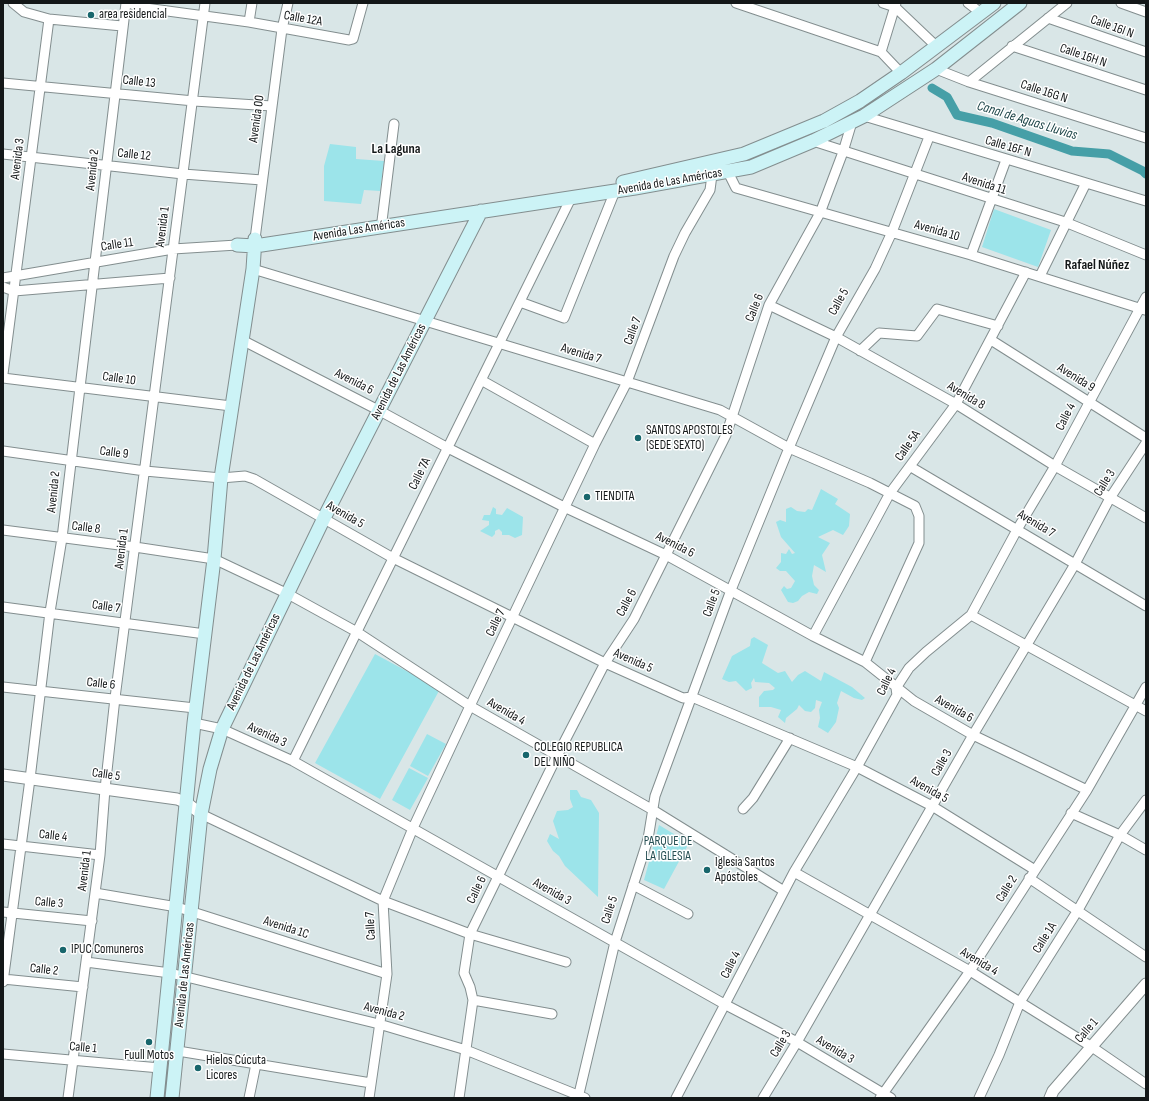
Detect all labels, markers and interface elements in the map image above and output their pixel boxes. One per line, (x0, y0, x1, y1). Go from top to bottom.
place label: area residencial (99, 7, 167, 23)
street label: Calle 12A (283, 8, 323, 30)
marker: area residencial (86, 10, 96, 20)
street label: Calle 16I N (1088, 12, 1136, 42)
street label: Calle 16H N (1057, 41, 1109, 71)
street label: Calle 13 (122, 73, 156, 91)
street label: Calle 16G N (1018, 77, 1070, 107)
street label: Avenida 00 (246, 94, 268, 144)
water label: Canal de Aguas Lluvias (975, 98, 1079, 144)
street label: Calle 16F N (983, 133, 1033, 161)
street label: Avenida 3 (8, 137, 28, 181)
district label: La Laguna (372, 141, 420, 157)
street label: Calle 12 (117, 146, 151, 164)
street label: Avenida 2 (83, 149, 103, 191)
street label: Avenida de Las Américas (617, 165, 723, 199)
street label: Avenida 11 (960, 170, 1008, 198)
street label: Avenida 1 (153, 206, 173, 248)
street label: Avenida Las Américas (312, 215, 406, 245)
street label: Avenida 10 (913, 217, 961, 245)
street label: Calle 11 (100, 235, 134, 255)
district label: Rafael Núñez (1065, 257, 1129, 273)
street label: Calle 5 (825, 286, 853, 318)
street label: Calle 6 (742, 292, 768, 324)
street label: Calle 7 (621, 315, 645, 347)
street label: Avenida de Las Américas (368, 321, 430, 423)
street label: Avenida 7 (559, 341, 603, 367)
street label: Avenida 9 (1054, 360, 1098, 396)
street label: Avenida 6 (332, 366, 376, 398)
street label: Calle 10 (101, 369, 137, 389)
street label: Avenida 8 (944, 379, 988, 413)
street label: Calle 4 (1053, 401, 1079, 433)
place label: SANTOS APOSTOLES (SEDE SEXTO) (646, 423, 733, 454)
street label: Calle 5A (892, 428, 924, 464)
marker: SANTOS APOSTOLES (SEDE SEXTO) (633, 433, 643, 443)
street label: Calle 9 (99, 443, 129, 463)
street label: Calle 7A (406, 455, 434, 493)
street label: Calle 3 (1091, 467, 1119, 499)
street label: Avenida 2 (44, 471, 64, 513)
place label: TIENDITA (595, 489, 634, 505)
marker: TIENDITA (582, 492, 592, 502)
street label: Avenida 5 (323, 498, 367, 532)
street label: Avenida 7 (1014, 507, 1058, 541)
street label: Calle 8 (71, 518, 101, 538)
street label: Avenida 1 (112, 528, 132, 570)
street label: Avenida 6 (653, 529, 697, 561)
street label: Calle 6 (613, 587, 641, 619)
street label: Calle 5 (700, 587, 724, 619)
street label: Calle 7 (91, 597, 121, 617)
street label: Calle 7 (483, 607, 509, 639)
street label: Avenida de Las Américas (224, 611, 284, 713)
street label: Avenida 5 (611, 645, 655, 677)
street label: Calle 4 (874, 666, 900, 698)
street label: Calle 6 (86, 675, 116, 693)
street label: Avenida 6 (932, 692, 976, 726)
street label: Avenida 4 (484, 695, 528, 729)
street label: Avenida 3 (245, 719, 289, 751)
place label: COLEGIO REPUBLICA DEL NIÑO (534, 740, 623, 771)
street label: Calle 3 (928, 747, 956, 779)
marker: COLEGIO REPUBLICA DEL NIÑO (521, 750, 531, 760)
street label: Calle 5 (91, 765, 121, 785)
street label: Avenida 5 (907, 773, 951, 807)
street label: Calle 4 (38, 827, 68, 845)
park label: PARQUE DE LA IGLESIA (644, 834, 692, 865)
street label: Avenida 1 (75, 850, 95, 892)
place label: Iglesia Santos Apóstoles (715, 855, 775, 886)
marker: Iglesia Santos Apóstoles (702, 865, 712, 875)
street label: Calle 2 (993, 873, 1021, 905)
street label: Calle 6 (464, 874, 490, 906)
street label: Avenida 3 (530, 875, 574, 909)
street label: Calle 3 (34, 894, 64, 912)
street label: Calle 5 (598, 894, 622, 926)
street label: Calle 7 (362, 911, 380, 941)
street label: Avenida 1C (261, 913, 311, 943)
street label: Calle 1A (1030, 920, 1060, 956)
street label: Avenida de Las Américas (172, 922, 198, 1028)
place label: IPUC Comuneros (71, 942, 144, 958)
marker: IPUC Comuneros (58, 945, 68, 955)
street label: Avenida 4 (957, 945, 1001, 979)
street label: Calle 4 (718, 949, 744, 981)
street label: Calle 2 (29, 961, 59, 979)
street label: Avenida 2 (362, 999, 406, 1025)
street label: Calle 1 (1072, 1015, 1102, 1047)
street label: Calle 3 (767, 1028, 795, 1060)
street label: Avenida 3 (813, 1033, 857, 1067)
marker: Fuull Motos (144, 1037, 154, 1047)
street label: Calle 1 (68, 1039, 98, 1057)
place label: Fuull Motos (124, 1048, 174, 1064)
place label: Hielos Cúcuta Licores (206, 1053, 266, 1084)
marker: Hielos Cúcuta Licores (193, 1063, 203, 1073)

